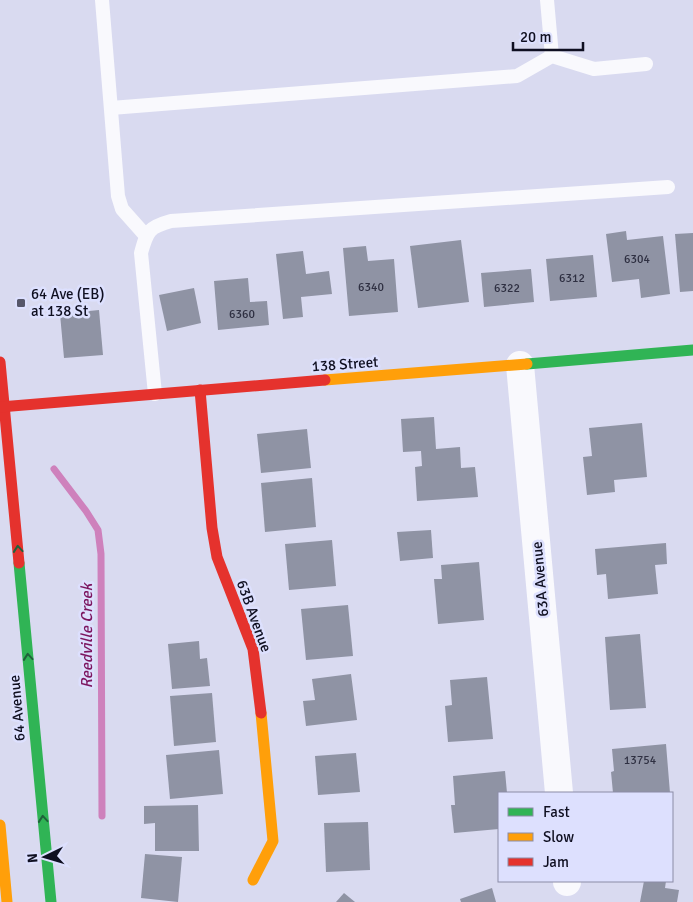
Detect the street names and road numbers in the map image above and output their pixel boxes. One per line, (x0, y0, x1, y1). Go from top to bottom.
street label: 138 Street (311, 353, 379, 375)
street label: 63A Avenue (528, 541, 552, 617)
street label: 63B Avenue (233, 577, 275, 655)
street label: 64 Avenue (5, 674, 29, 742)

